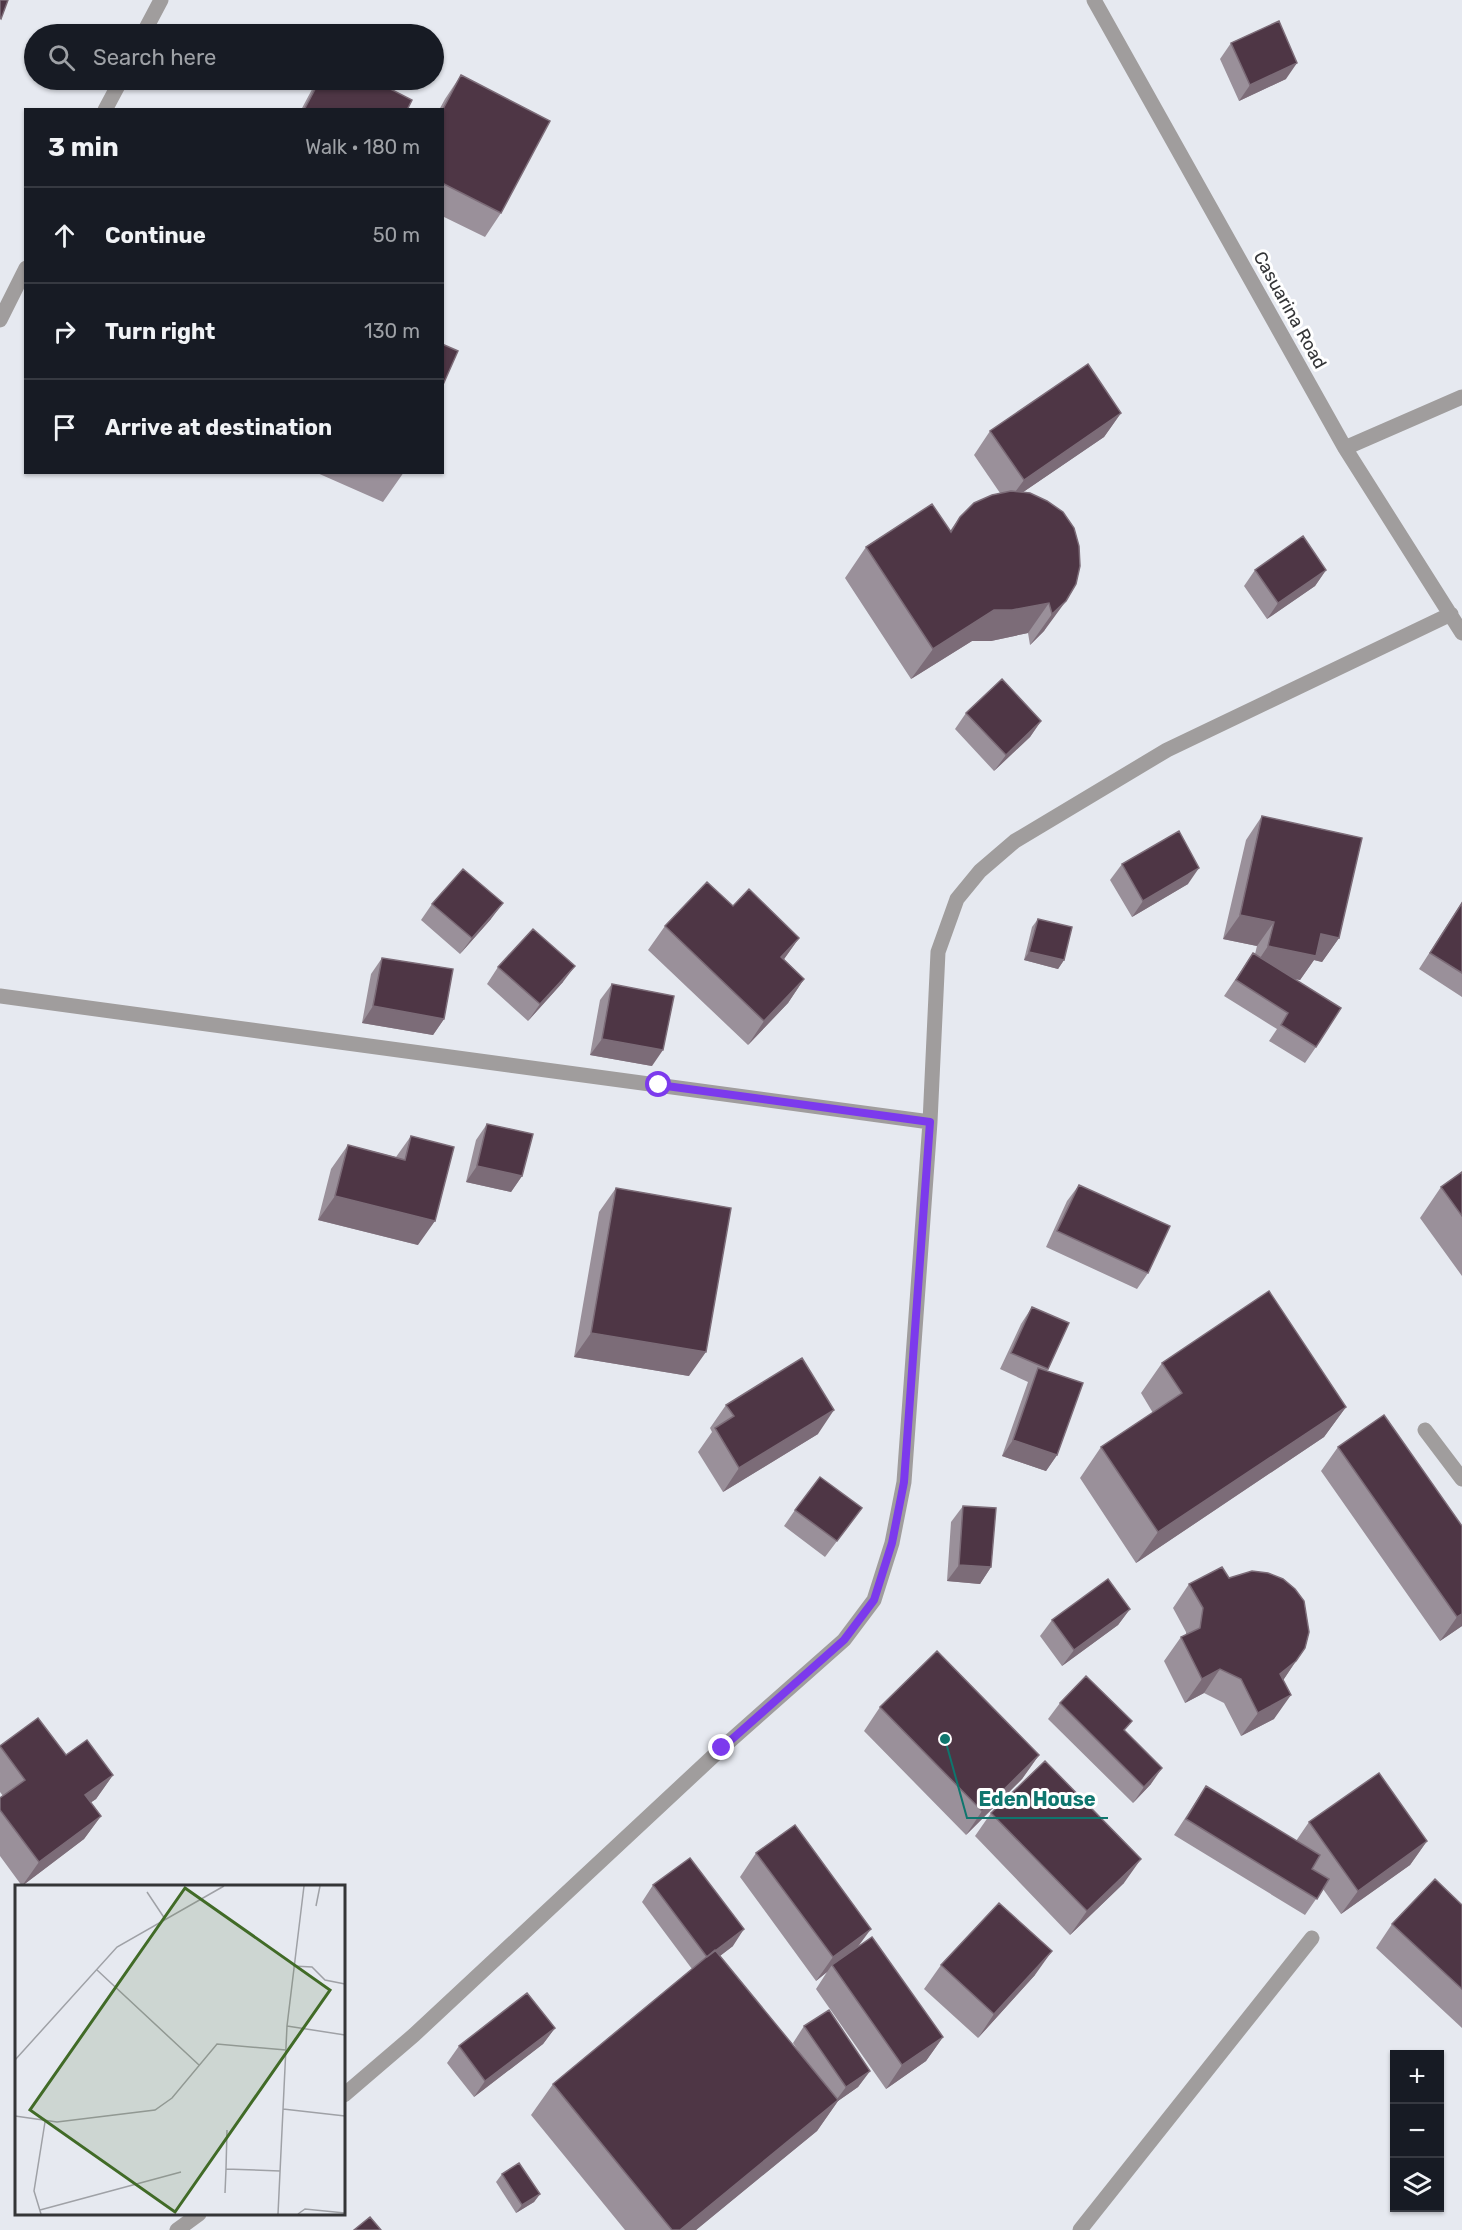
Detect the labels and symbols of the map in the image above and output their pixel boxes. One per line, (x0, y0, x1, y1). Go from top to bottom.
street label: Casuarina Road (1249, 247, 1331, 373)
route start (645, 1071, 671, 1097)
route end (708, 1734, 734, 1760)
callout: Eden House (967, 1780, 1108, 1818)
text: Eden House (978, 1787, 1096, 1811)
inset map (15, 1885, 345, 2215)

